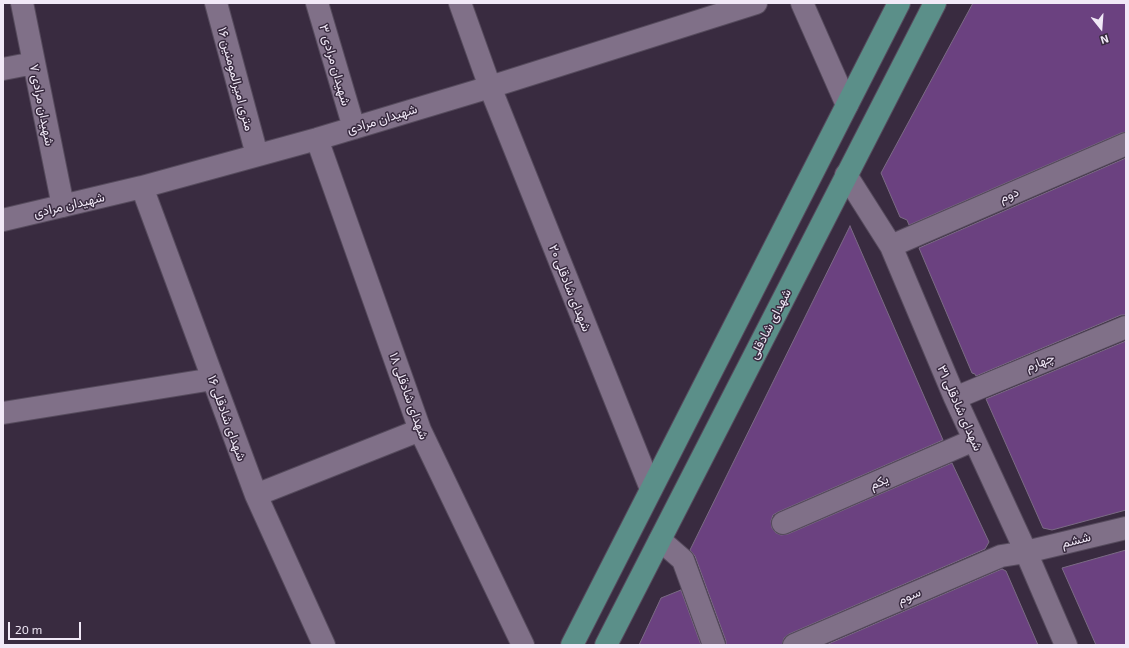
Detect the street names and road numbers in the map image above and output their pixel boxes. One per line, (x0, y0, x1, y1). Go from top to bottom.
street label: شهیدان مرادی ۳ (316, 22, 354, 108)
street label: ۱۶ متری امیرالمومنین (215, 25, 257, 133)
street label: شهیدان مرادی ۷ (26, 63, 58, 147)
street label: شهیدان مرادی (345, 101, 419, 137)
street label: دوم (997, 184, 1021, 206)
street label: شهیدان مرادی (32, 189, 106, 221)
street label: شهدای شادقلی ۲۰ (545, 242, 595, 334)
street label: شهدای شادقلی (746, 286, 794, 362)
street label: چهارم (1023, 349, 1057, 375)
street label: شهدای شادقلی ۱۸ (386, 350, 432, 442)
street label: شهدای شادقلی ۳۱ (934, 363, 986, 453)
street label: شهدای شادقلی ۱۶ (204, 373, 250, 463)
street label: یکم (867, 471, 891, 493)
street label: ششم (1060, 529, 1092, 551)
street label: سوم (895, 584, 923, 608)

